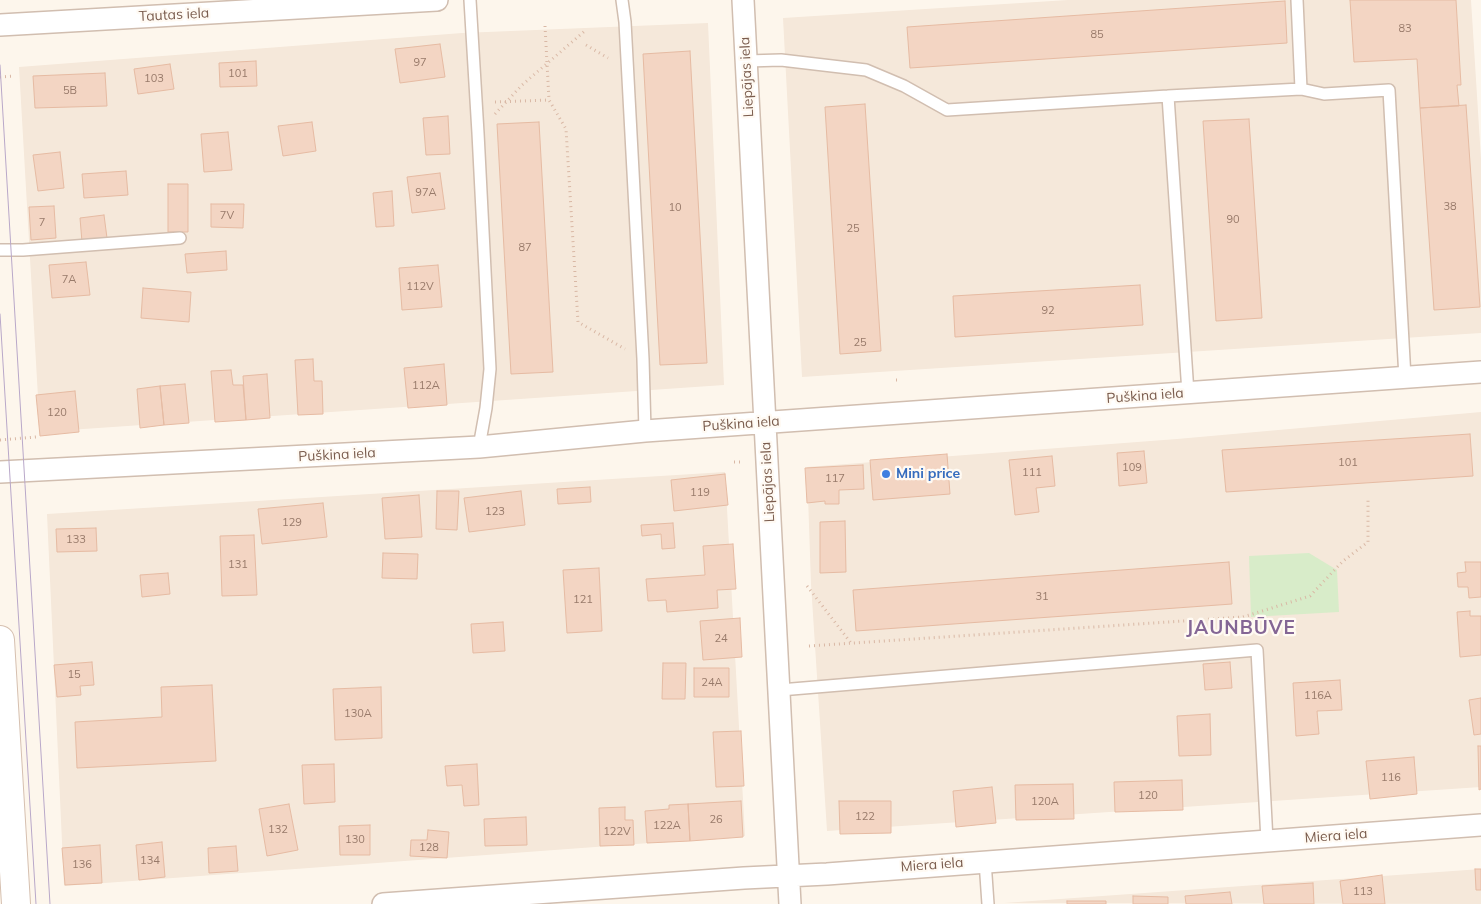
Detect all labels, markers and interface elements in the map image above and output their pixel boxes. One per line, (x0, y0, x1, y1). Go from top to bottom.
street label: Tautas iela (138, 5, 210, 25)
house number: 83 (1398, 22, 1412, 36)
house number: 85 (1090, 28, 1104, 42)
street label: Liepājas iela (737, 36, 757, 118)
house number: 97 (413, 56, 427, 70)
house number: 101 (228, 67, 248, 81)
house number: 103 (144, 72, 164, 86)
house number: 5B (63, 84, 77, 98)
house number: 97A (415, 186, 437, 200)
house number: 38 (1443, 200, 1457, 214)
house number: 10 (668, 201, 682, 215)
house number: 7V (220, 209, 234, 223)
house number: 90 (1226, 213, 1240, 227)
house number: 7 (39, 216, 45, 230)
house number: 25 (846, 222, 860, 236)
house number: 87 (518, 241, 532, 255)
house number: 7A (62, 273, 76, 287)
house number: 112V (406, 280, 434, 294)
house number: 92 (1041, 304, 1055, 318)
house number: 25 (853, 336, 867, 350)
house number: 112A (412, 379, 440, 393)
street label: Puškina iela (1106, 385, 1184, 407)
house number: 120 (47, 406, 67, 420)
street label: Puškina iela (702, 413, 780, 435)
street label: Liepājas iela (758, 441, 778, 523)
street label: Puškina iela (298, 445, 376, 465)
house number: 101 (1338, 456, 1358, 470)
house number: 109 (1122, 461, 1142, 475)
place label: Mini price (896, 466, 960, 482)
house number: 111 (1022, 466, 1042, 480)
marker: Mini price (880, 468, 892, 480)
house number: 117 (825, 472, 845, 486)
house number: 119 (690, 486, 710, 500)
house number: 123 (485, 505, 505, 519)
house number: 129 (282, 516, 302, 530)
house number: 133 (66, 533, 86, 547)
house number: 131 (228, 558, 248, 572)
house number: 31 (1035, 590, 1049, 604)
house number: 121 (573, 593, 593, 607)
district label: JAUNBŪVE (1185, 617, 1297, 639)
house number: 24 (714, 632, 728, 646)
house number: 15 (67, 668, 81, 682)
house number: 24A (701, 676, 723, 690)
house number: 116A (1304, 689, 1332, 703)
house number: 130A (344, 707, 372, 721)
house number: 116 (1381, 771, 1401, 785)
house number: 120 (1138, 789, 1158, 803)
house number: 120A (1031, 795, 1059, 809)
house number: 122 (855, 810, 875, 824)
house number: 26 (709, 813, 723, 827)
house number: 122A (653, 819, 681, 833)
house number: 132 (268, 823, 288, 837)
house number: 122V (603, 825, 631, 839)
street label: Miera iela (1304, 825, 1368, 847)
house number: 130 (345, 833, 365, 847)
house number: 128 (419, 841, 439, 855)
house number: 134 (140, 854, 160, 868)
street label: Miera iela (900, 854, 964, 876)
house number: 136 (72, 858, 92, 872)
house number: 113 (1353, 885, 1373, 899)

